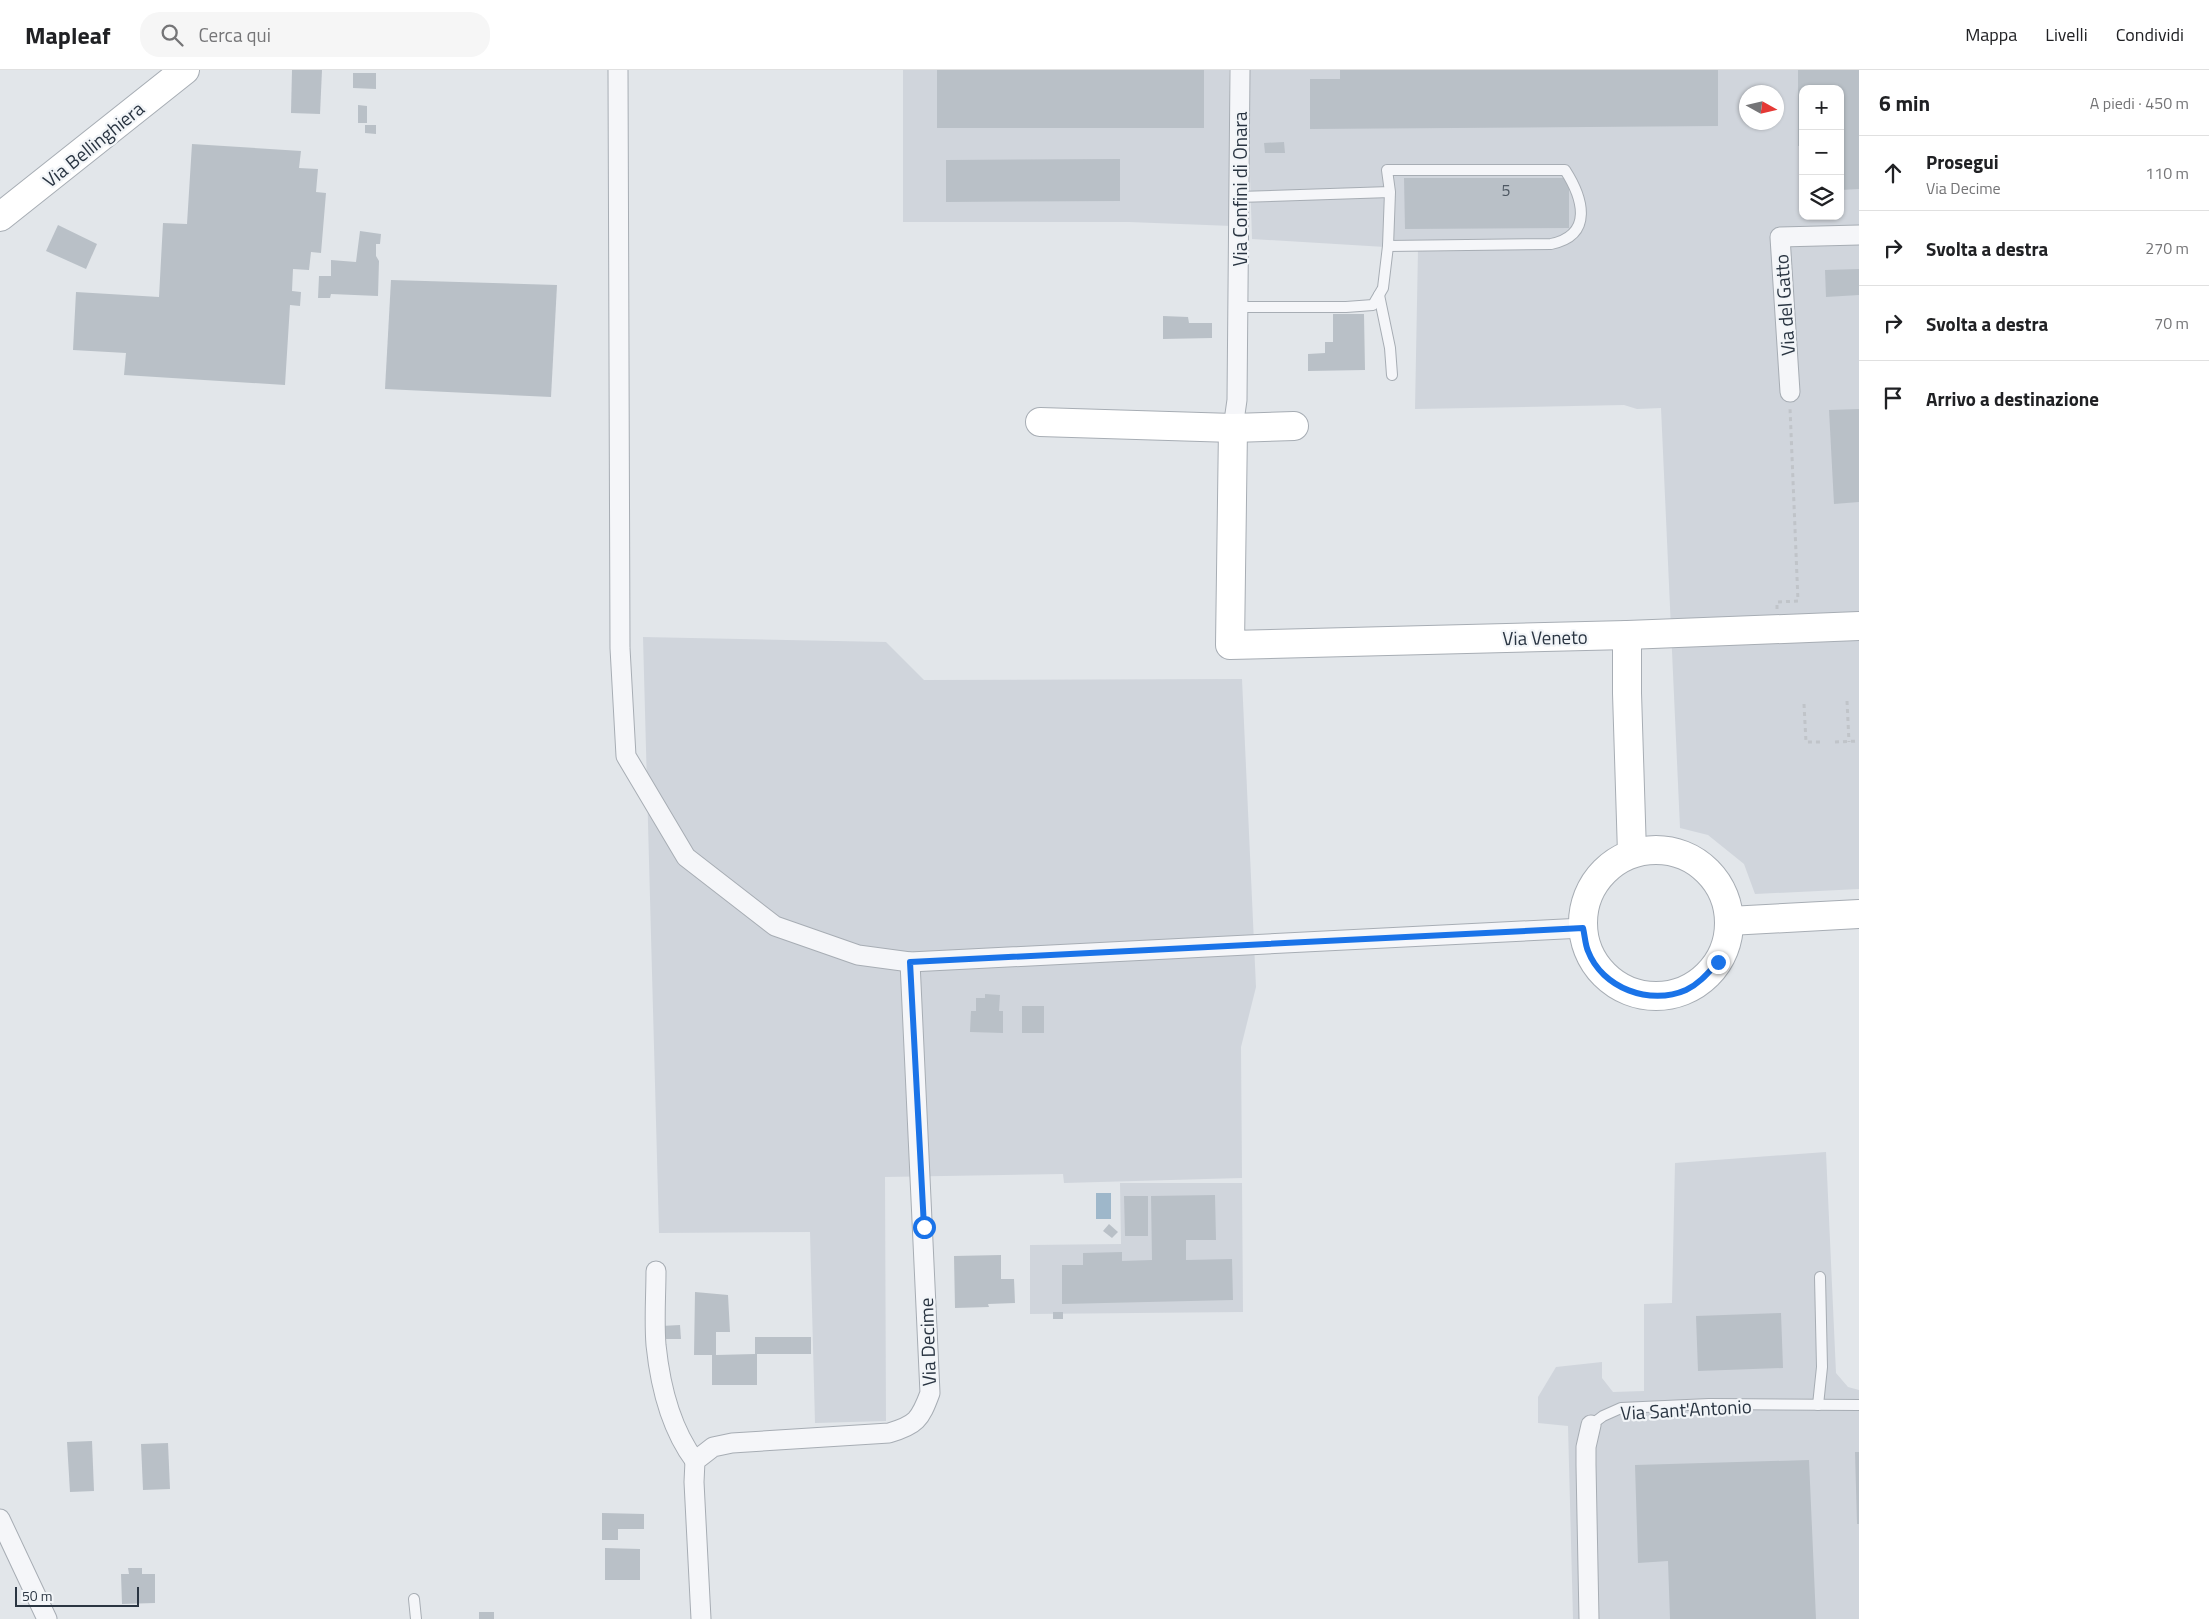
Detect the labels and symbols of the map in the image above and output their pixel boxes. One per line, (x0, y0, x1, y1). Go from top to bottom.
north arrow (1739, 85, 1784, 130)
street label: Via Bellinghiera (36, 94, 150, 194)
street label: Via Confini di Onara (1225, 111, 1254, 267)
house number: 5 (1502, 178, 1511, 202)
street label: Via del Gatto (1766, 253, 1802, 357)
street label: Via Veneto (1502, 622, 1588, 652)
route end (1707, 951, 1730, 974)
route start (913, 1216, 936, 1239)
street label: Via Decime (911, 1297, 943, 1387)
street label: Via Sant'Antonio (1620, 1391, 1752, 1427)
scale bar (15, 1584, 139, 1607)

